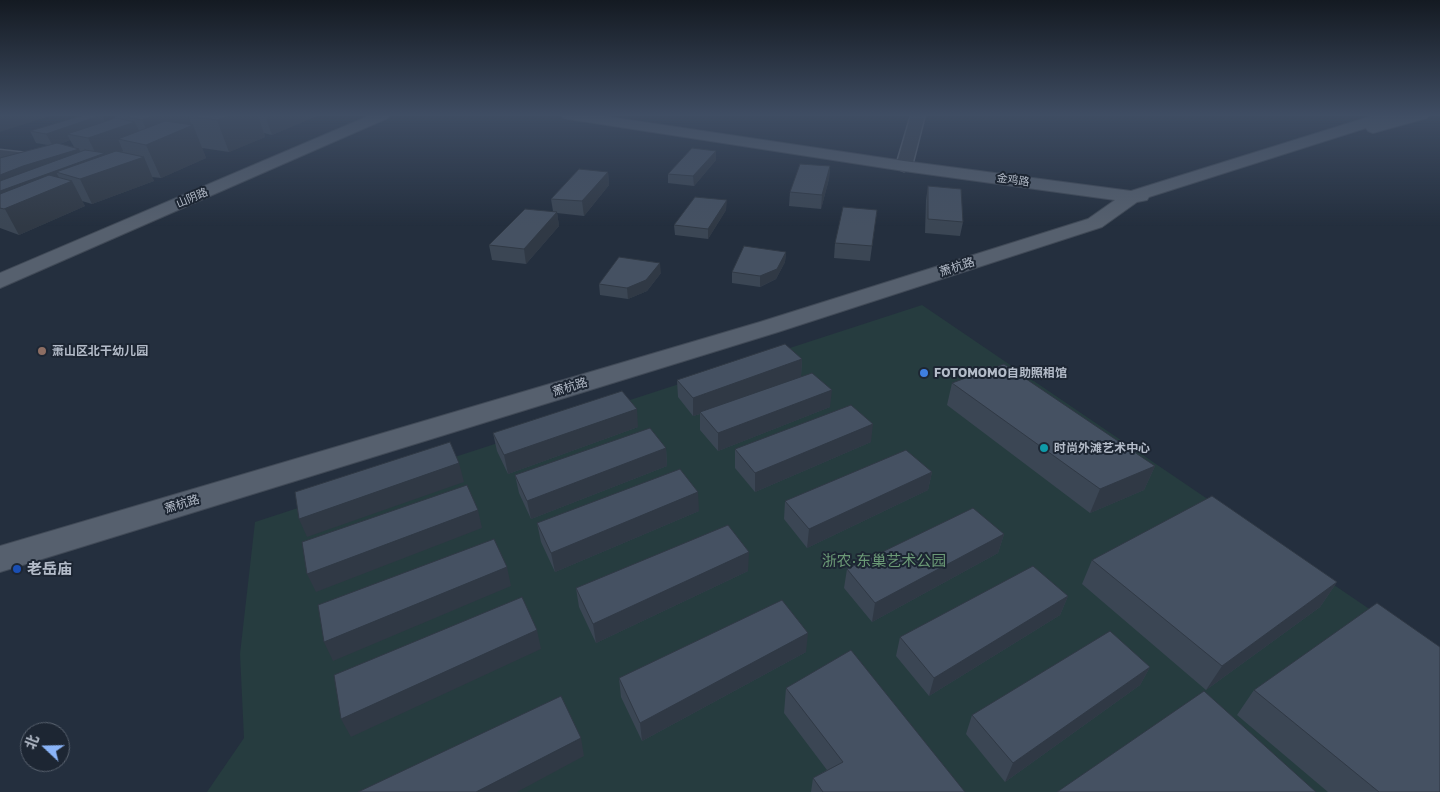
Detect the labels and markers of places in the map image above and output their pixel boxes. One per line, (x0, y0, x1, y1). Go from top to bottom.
place label: 萧山区北干幼儿园 (52, 344, 148, 358)
marker: 萧山区北干幼儿园 (36, 345, 48, 357)
place label: FOTOMOMO自助照相馆 (934, 366, 1067, 380)
marker: FOTOMOMO自助照相馆 (918, 367, 930, 379)
place label: 时尚外滩艺术中心 (1054, 441, 1150, 455)
marker: 时尚外滩艺术中心 (1038, 442, 1050, 454)
place label: 老岳庙 (27, 560, 72, 578)
marker: 老岳庙 (11, 563, 23, 575)

